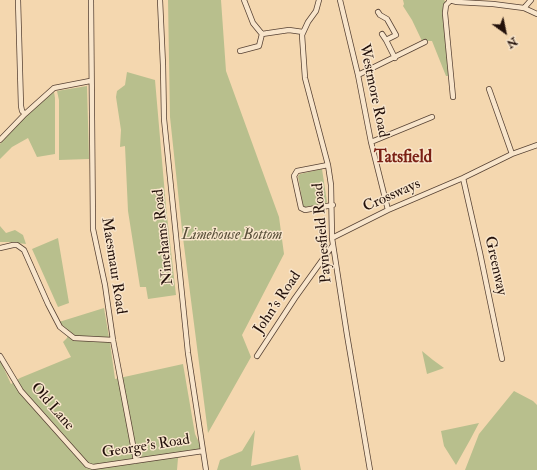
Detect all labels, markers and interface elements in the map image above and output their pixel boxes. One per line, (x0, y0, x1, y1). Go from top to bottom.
north arrow (485, 12, 525, 52)
text: N (504, 34, 519, 51)
street label: Westmore Road (354, 43, 392, 139)
district label: Tatsfield (374, 148, 432, 168)
street label: Crossways (361, 175, 423, 217)
street label: Paynesfield Road (310, 182, 336, 284)
street label: Ninehams Road (150, 188, 178, 286)
street label: Maesmaur Road (96, 216, 130, 316)
park label: Limehouse Bottom (182, 227, 282, 245)
street label: Greenway (480, 235, 510, 297)
street label: John's Road (250, 268, 306, 338)
street label: Old Lane (26, 379, 78, 435)
street label: George's Road (101, 431, 191, 463)

